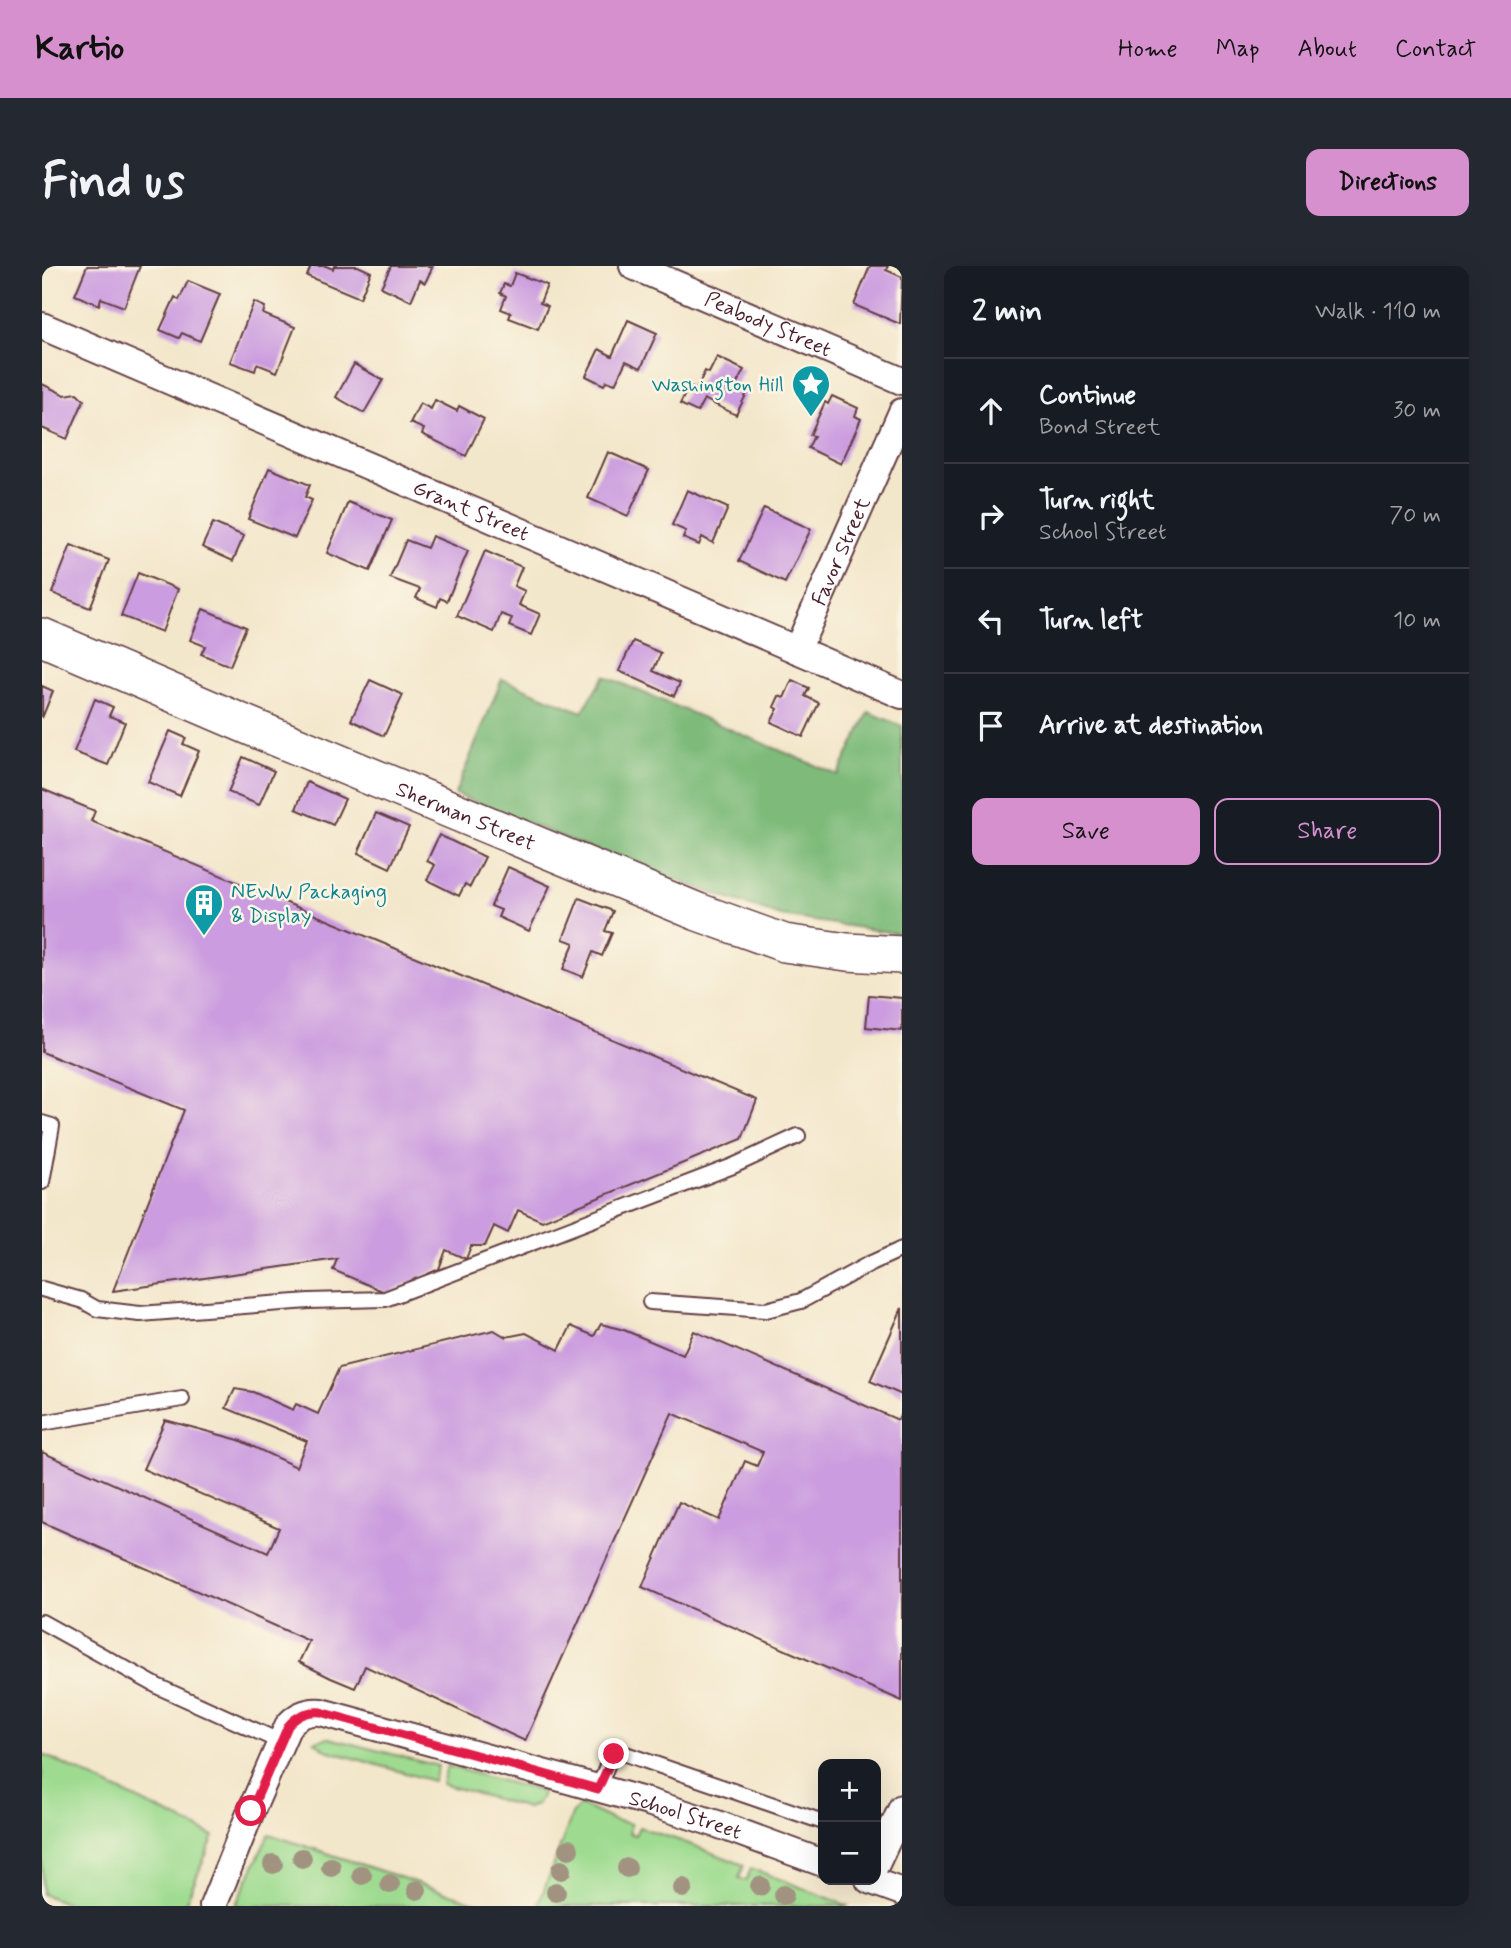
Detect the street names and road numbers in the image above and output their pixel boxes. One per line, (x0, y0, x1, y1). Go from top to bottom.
street label: Peabody Street (700, 285, 835, 364)
street label: Grant Street (408, 474, 533, 548)
street label: Favor Street (805, 492, 878, 610)
street label: Sherman Street (392, 775, 539, 858)
street label: School Street (626, 1784, 745, 1847)

